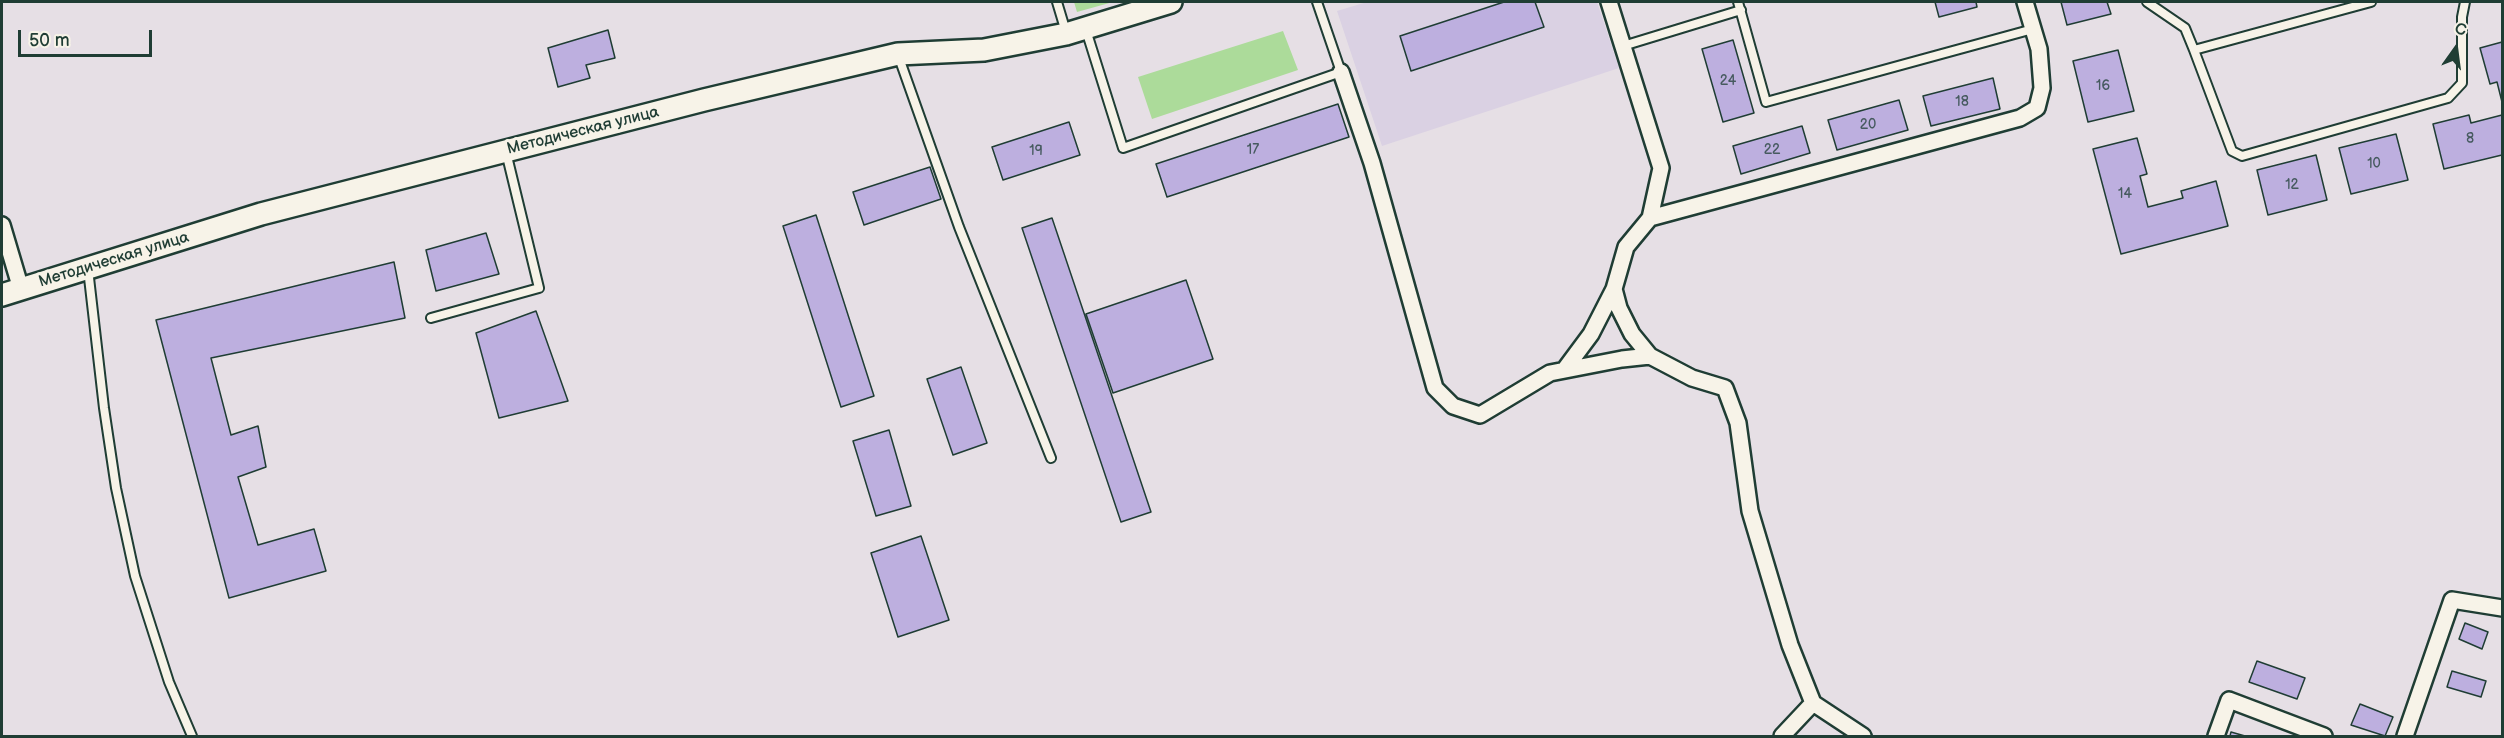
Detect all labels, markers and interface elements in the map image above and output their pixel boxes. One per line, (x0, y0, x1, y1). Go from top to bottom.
scale bar (21, 18, 154, 56)
north arrow (2426, 18, 2486, 78)
text: С (2453, 19, 2468, 41)
text: 50 m (29, 30, 70, 51)
house number: 24 (1720, 73, 1736, 89)
house number: 16 (2096, 78, 2110, 94)
house number: 18 (1955, 94, 1969, 110)
street label: Методическая улица (505, 103, 661, 159)
house number: 20 (1860, 117, 1876, 133)
house number: 8 (2466, 131, 2474, 147)
house number: 17 (1247, 142, 1259, 158)
house number: 22 (1764, 142, 1780, 158)
house number: 19 (1029, 143, 1043, 159)
house number: 10 (2367, 156, 2381, 172)
house number: 12 (2285, 177, 2299, 193)
house number: 14 (2118, 186, 2132, 202)
street label: Методическая улица (37, 228, 191, 292)

